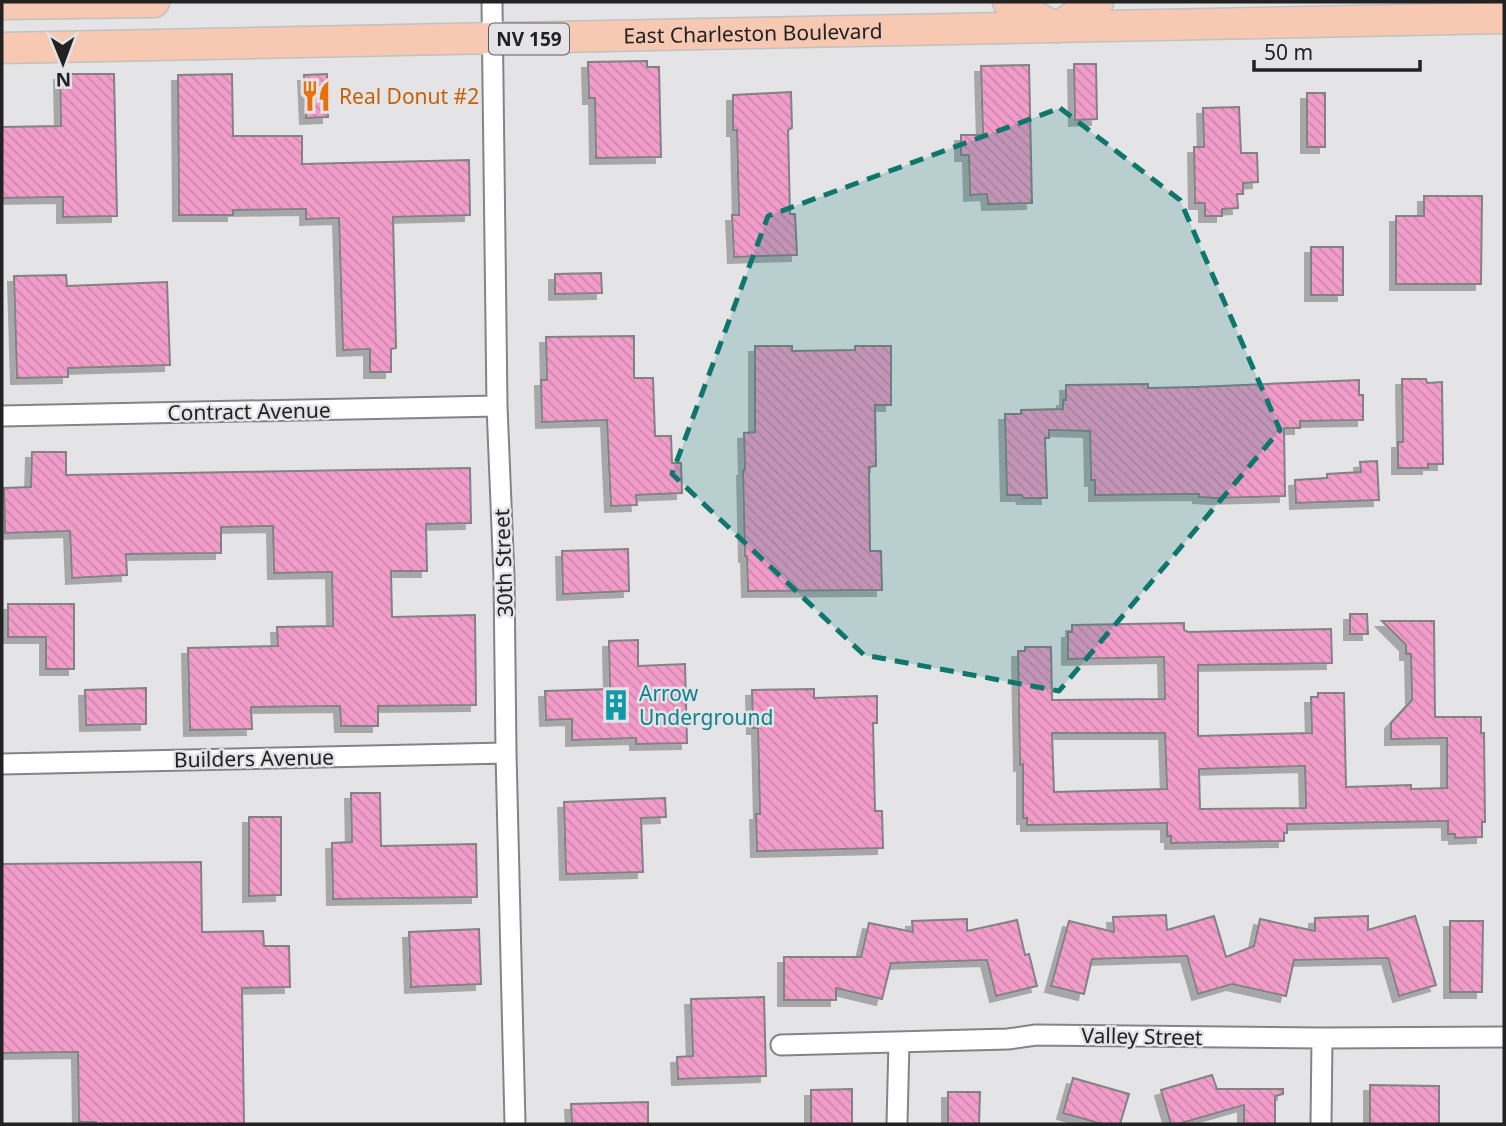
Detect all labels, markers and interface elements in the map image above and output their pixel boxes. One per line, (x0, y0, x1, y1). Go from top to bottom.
street label: East Charleston Boulevard (623, 16, 883, 50)
road number: NV 159 (489, 23, 569, 54)
north arrow (28, 28, 98, 98)
scale bar (1254, 28, 1420, 72)
text: 50 m (1264, 38, 1313, 66)
text: N (55, 67, 71, 93)
restaurant icon: Real Donut #2 (299, 79, 333, 113)
place label: Real Donut #2 (339, 82, 479, 110)
street label: Contract Avenue (167, 396, 331, 426)
street label: 30th Street (487, 508, 519, 618)
place label: Arrow Underground (639, 679, 773, 731)
building icon: Arrow Underground (599, 688, 633, 722)
street label: Builders Avenue (174, 743, 334, 773)
street label: Valley Street (1081, 1021, 1203, 1051)

